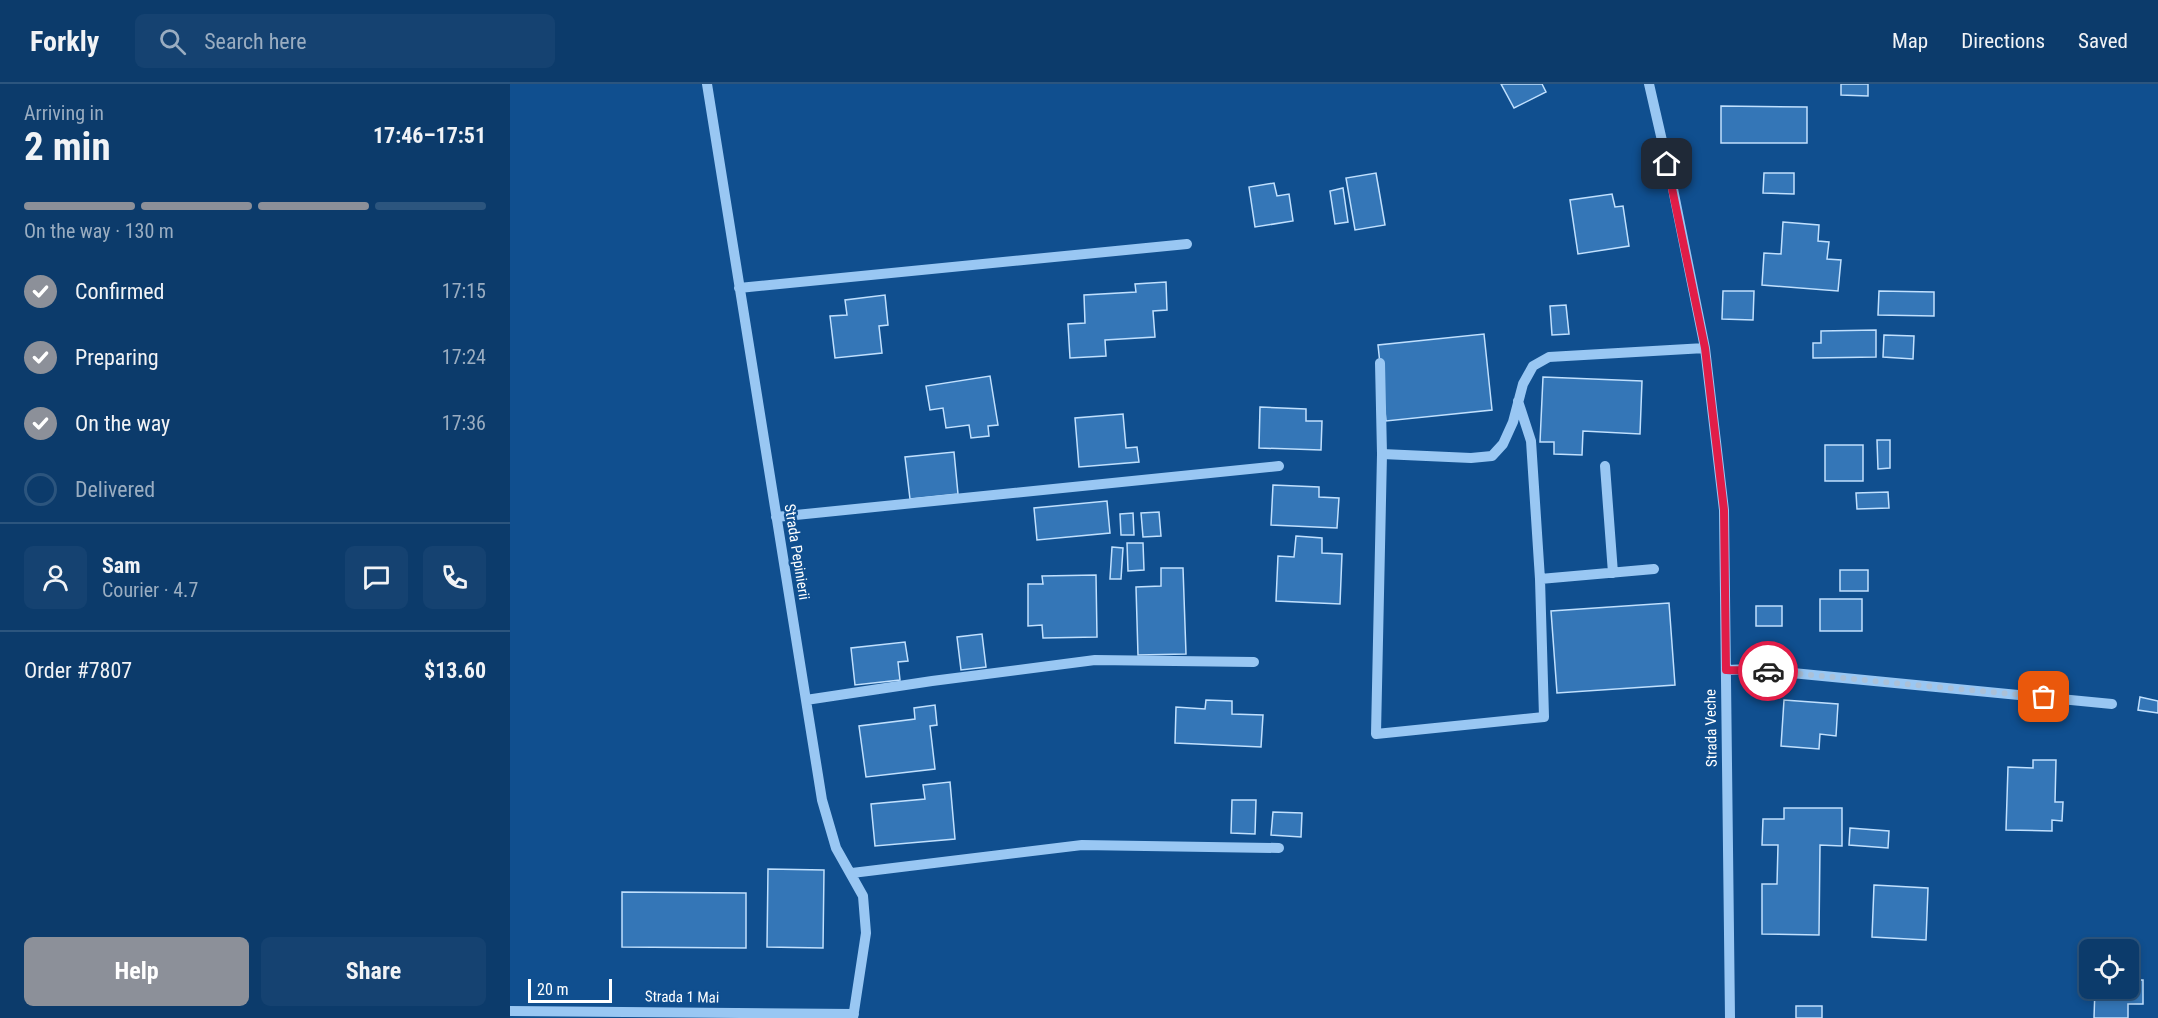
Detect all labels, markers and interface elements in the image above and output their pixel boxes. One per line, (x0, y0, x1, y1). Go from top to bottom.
search box (135, 14, 555, 68)
text: Forkly (30, 25, 99, 58)
icon: search (156, 25, 189, 58)
text: Search here (204, 29, 307, 54)
text: Map (1892, 29, 1928, 53)
text: Directions (1961, 29, 2045, 53)
text: Saved (2078, 29, 2128, 53)
text: Arriving in (24, 101, 104, 125)
text: 17:46–17:51 (373, 123, 486, 148)
text: 2 min (24, 124, 111, 170)
pin (1641, 138, 1692, 189)
icon: home (1650, 147, 1683, 180)
text: On the way · 130 m (24, 219, 174, 243)
icon: check (24, 275, 57, 308)
text: Confirmed (75, 279, 164, 304)
text: 17:15 (442, 279, 486, 303)
icon: check (24, 341, 57, 374)
text: Preparing (75, 345, 159, 370)
text: 17:24 (442, 345, 486, 369)
icon: check (24, 407, 57, 440)
text: On the way (75, 411, 170, 436)
text: 17:36 (442, 411, 486, 435)
text: Delivered (75, 477, 155, 502)
street label: Strada Pepinierii (781, 503, 813, 601)
button: person (24, 546, 87, 609)
button: chat (345, 546, 408, 609)
button: phone (423, 546, 486, 609)
text: Sam (102, 553, 141, 578)
text: Courier · 4.7 (102, 578, 198, 602)
courier (1738, 641, 1798, 701)
icon: car (1752, 655, 1785, 688)
text: Order #7807 (24, 658, 132, 683)
text: $13.60 (424, 658, 486, 683)
pin (2018, 671, 2069, 722)
icon: bag (2027, 680, 2060, 713)
street label: Strada Veche (1701, 689, 1721, 767)
button: Help (24, 937, 249, 1006)
button: Share (261, 937, 486, 1006)
map controls (2079, 939, 2139, 999)
button: locate (2079, 939, 2139, 999)
scale bar (528, 976, 612, 1004)
text: 20 m (537, 980, 569, 999)
street label: Strada 1 Mai (645, 987, 719, 1007)

